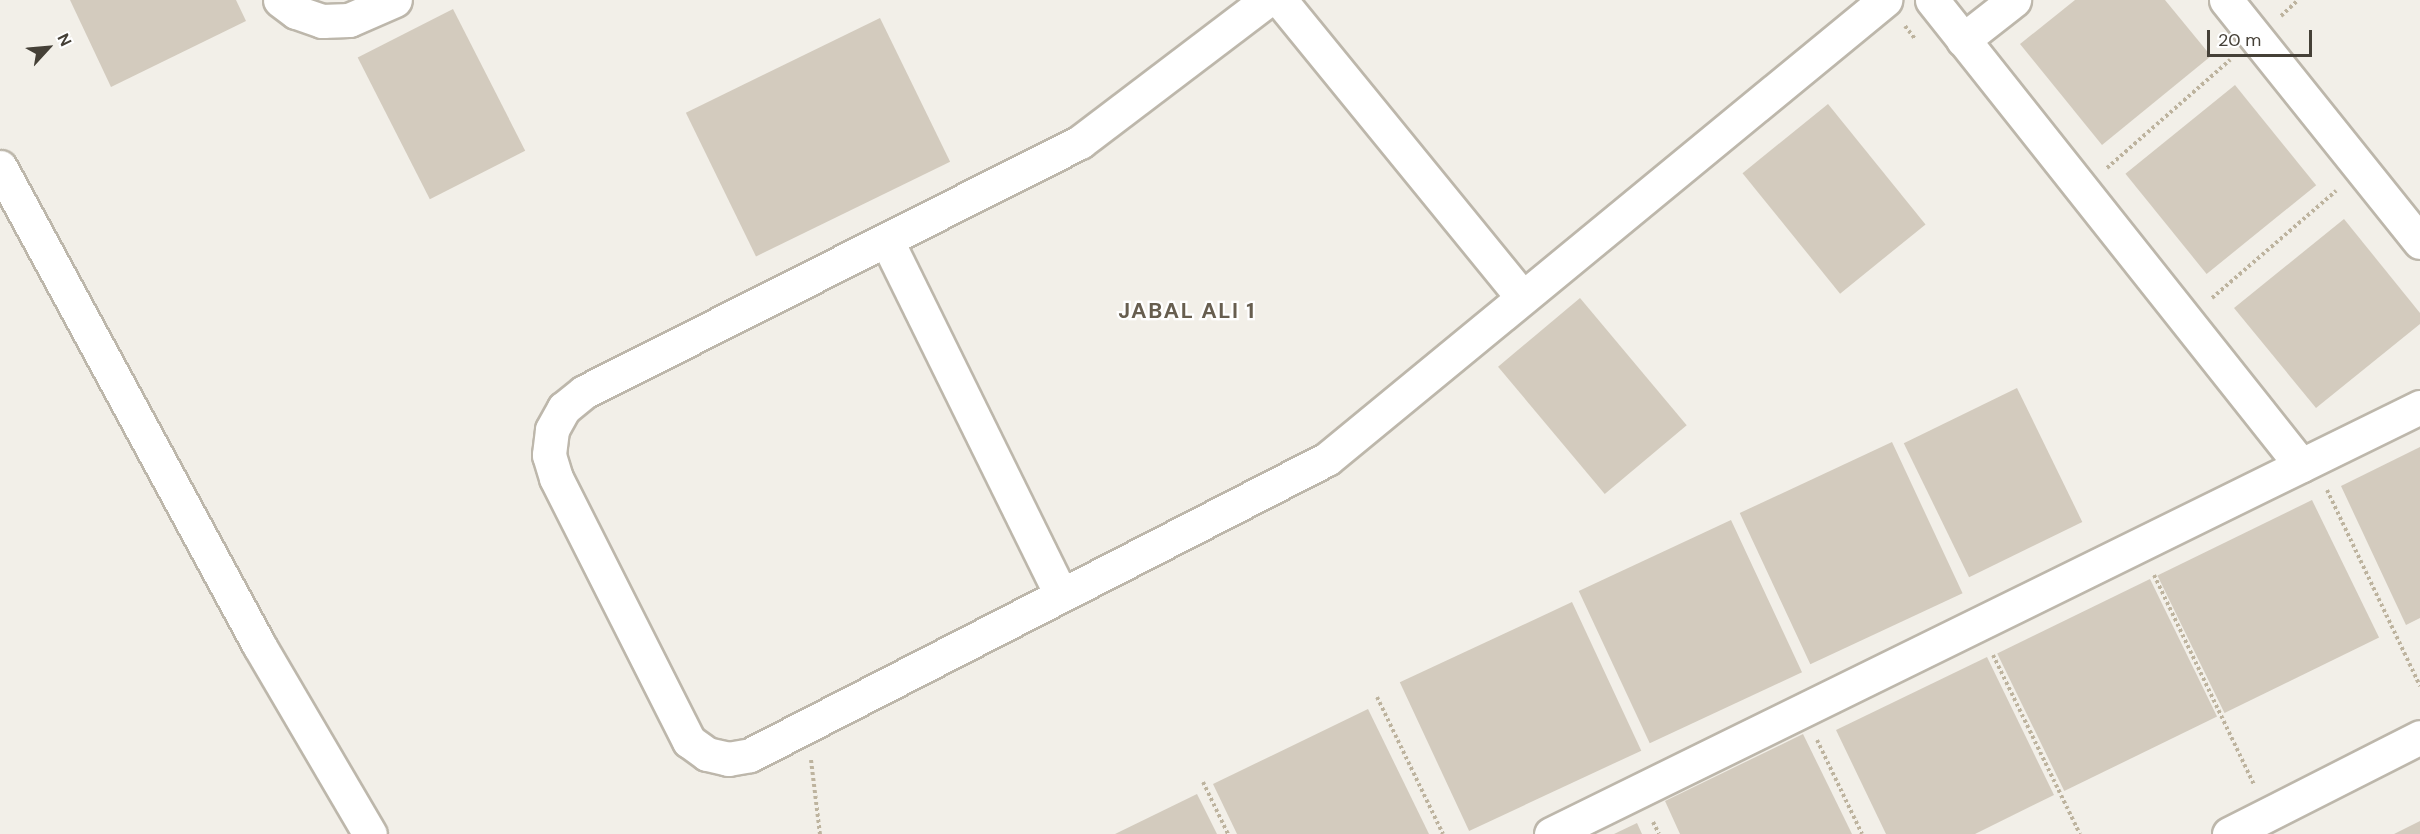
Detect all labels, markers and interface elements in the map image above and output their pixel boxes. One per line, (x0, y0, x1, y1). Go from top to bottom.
north arrow (18, 18, 78, 78)
scale bar (2210, 18, 2315, 56)
text: 20 m (2218, 28, 2261, 52)
text: N (53, 30, 77, 50)
district label: JABAL ALI 1 (1118, 298, 1256, 324)

